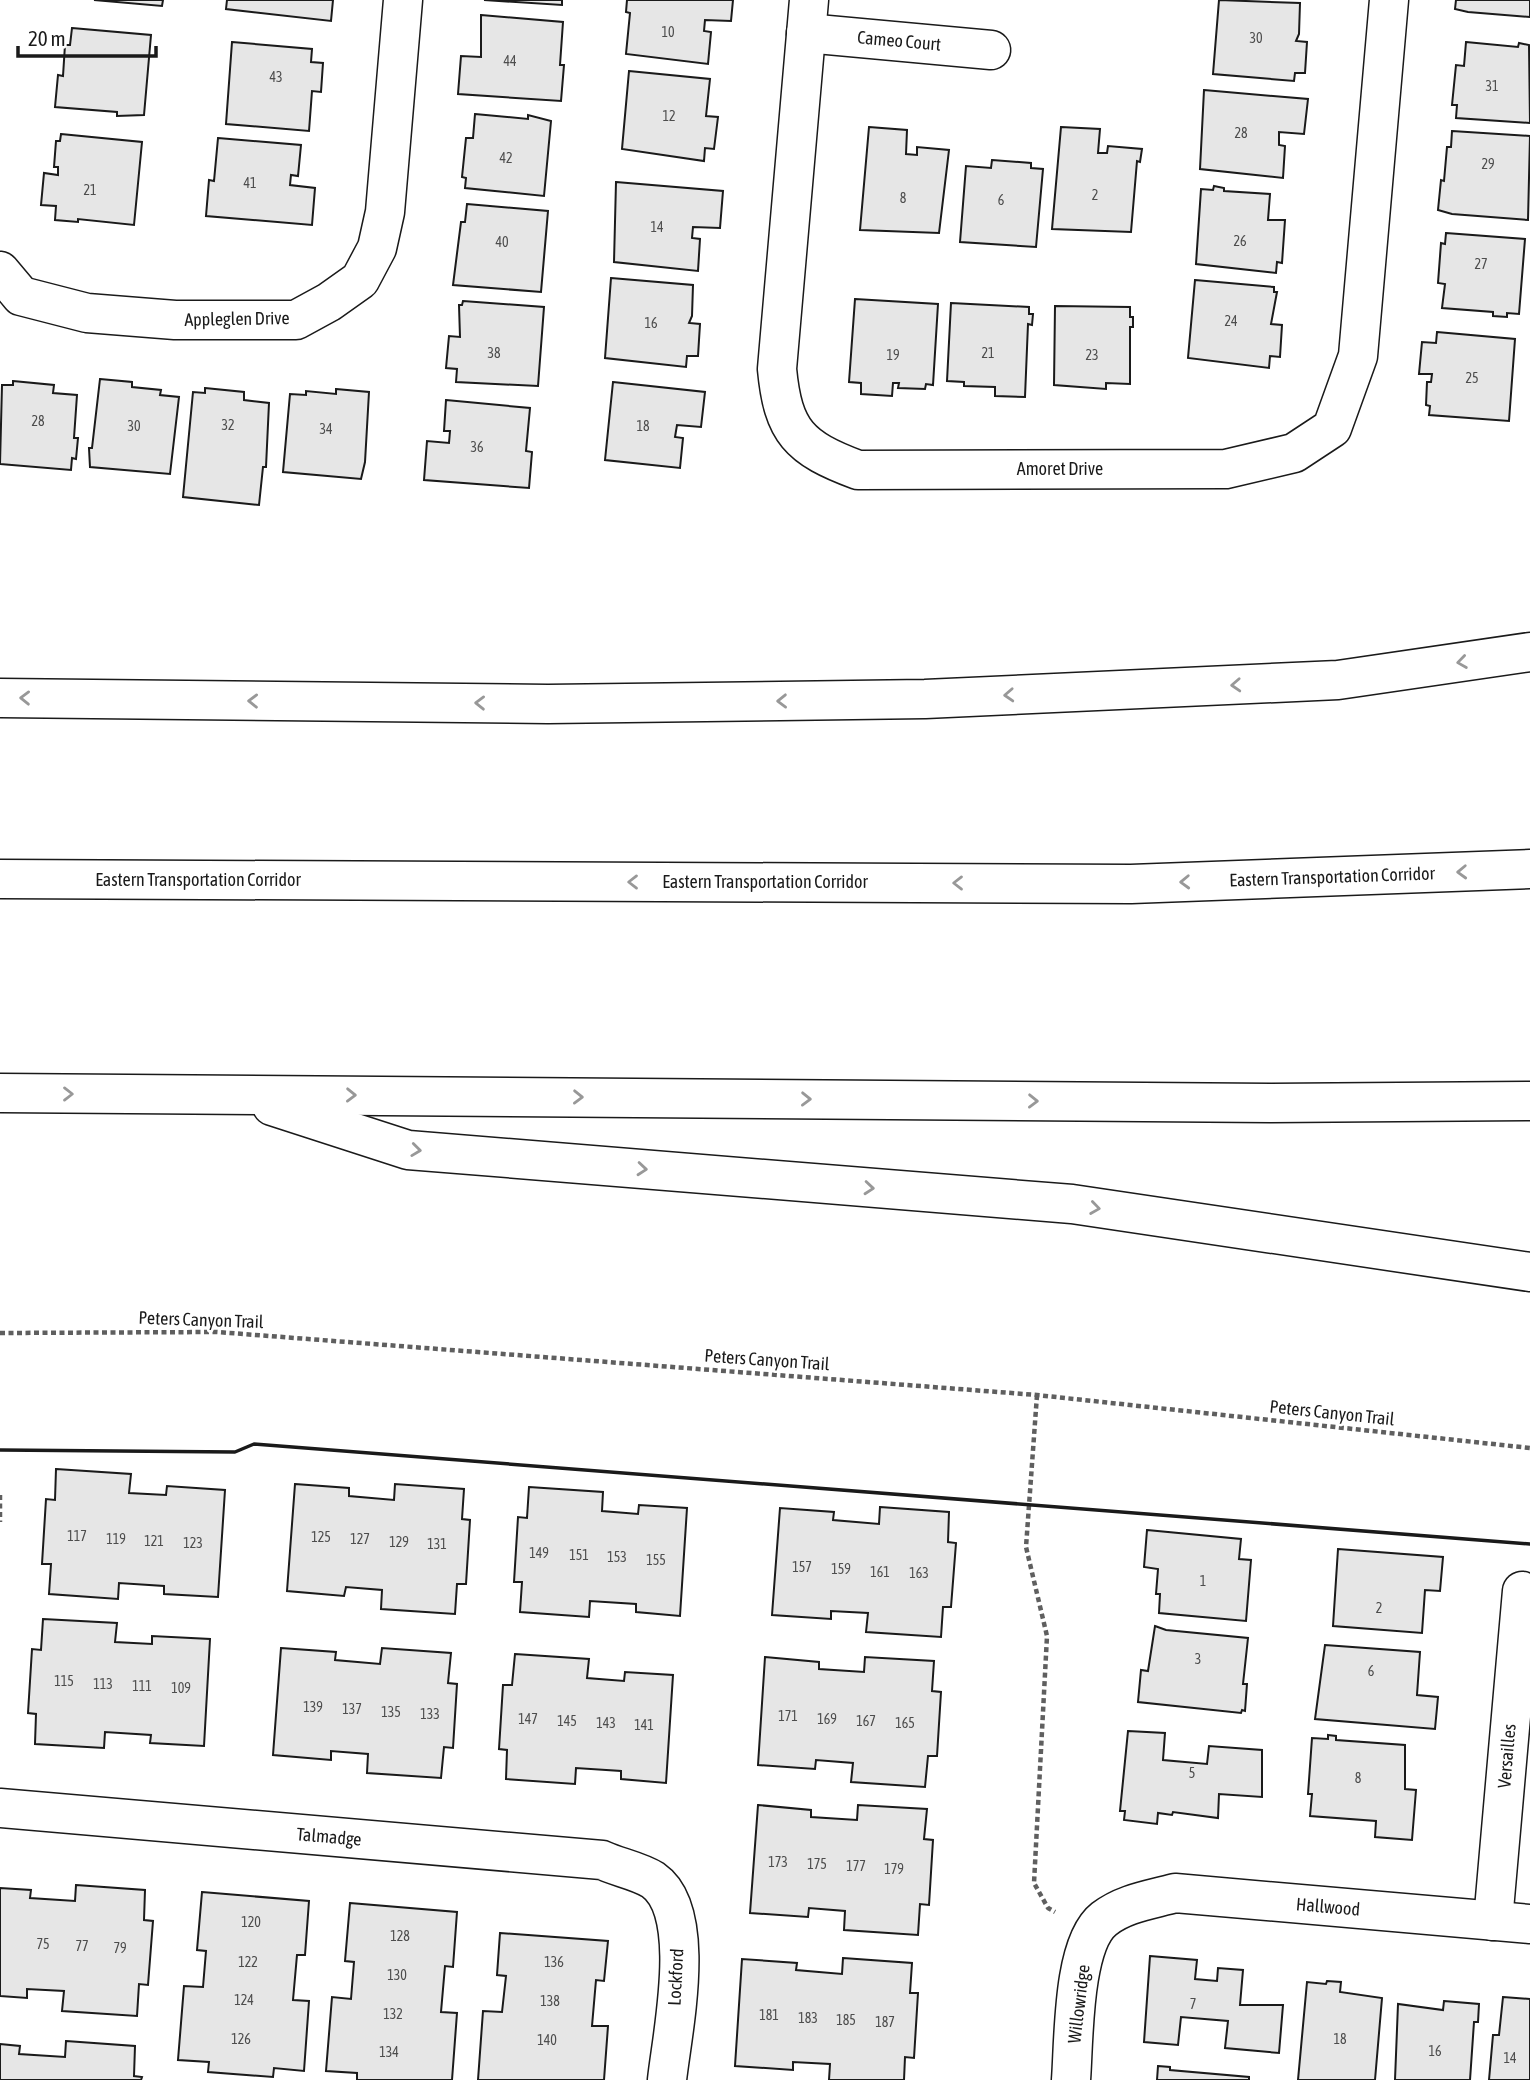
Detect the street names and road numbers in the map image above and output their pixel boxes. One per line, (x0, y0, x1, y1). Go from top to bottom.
street label: Cameo Court (856, 26, 942, 55)
street label: Appleglen Drive (184, 307, 290, 330)
street label: Amoret Drive (1017, 458, 1103, 479)
street label: Eastern Transportation Corridor (1229, 862, 1436, 891)
street label: Eastern Transportation Corridor (95, 869, 301, 890)
street label: Eastern Transportation Corridor (662, 871, 868, 892)
street label: Peters Canyon Trail (138, 1307, 264, 1332)
street label: Peters Canyon Trail (704, 1345, 830, 1374)
street label: Peters Canyon Trail (1269, 1396, 1396, 1430)
street label: Versailles (1493, 1723, 1520, 1789)
street label: Talmadge (296, 1823, 362, 1850)
street label: Hallwood (1295, 1893, 1361, 1920)
street label: Lockford (664, 1948, 687, 2006)
street label: Willowridge (1063, 1963, 1094, 2044)

